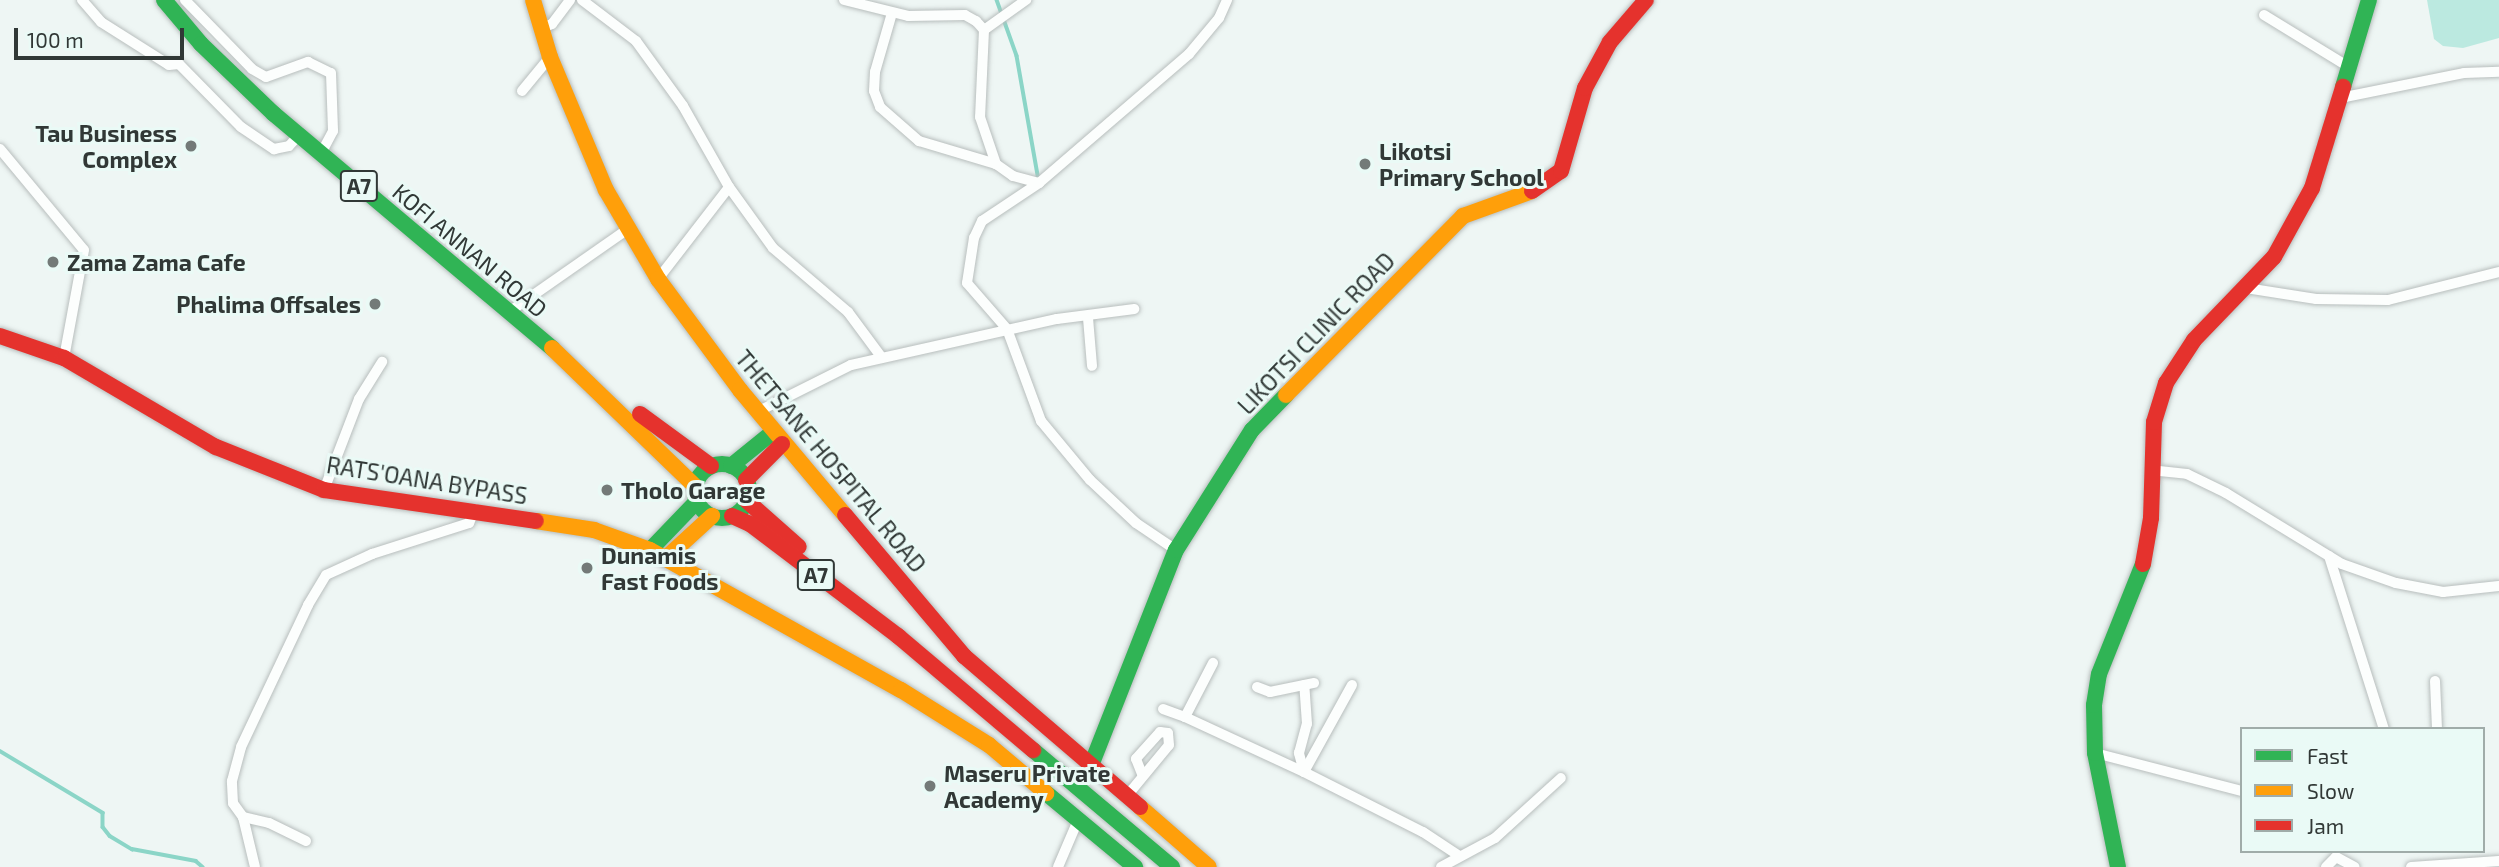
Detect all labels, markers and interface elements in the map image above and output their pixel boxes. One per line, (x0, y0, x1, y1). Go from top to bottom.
scale bar (18, 14, 187, 58)
text: 100 m (27, 27, 84, 52)
place label: Tau Business Complex (35, 119, 177, 173)
place label: Likotsi Primary School (1379, 137, 1544, 191)
marker: Tau Business Complex (183, 138, 199, 154)
marker: Likotsi Primary School (1357, 156, 1373, 172)
road number: A7 (340, 168, 378, 204)
street label: KOFI ANNAN ROAD (387, 177, 553, 323)
street label: LIKOTSI CLINIC ROAD (1232, 246, 1400, 420)
place label: Zama Zama Cafe (67, 248, 246, 276)
marker: Zama Zama Cafe (45, 254, 61, 270)
place label: Phalima Offsales (176, 290, 361, 318)
marker: Phalima Offsales (367, 296, 383, 312)
street label: THETSANE HOSPITAL ROAD (730, 344, 932, 578)
street label: RATS'OANA BYPASS (324, 450, 530, 510)
place label: Tholo Garage (621, 476, 765, 504)
marker: Tholo Garage (599, 482, 615, 498)
place label: Dunamis Fast Foods (601, 541, 719, 595)
road number: A7 (797, 558, 835, 592)
marker: Dunamis Fast Foods (579, 560, 595, 576)
legend (2240, 727, 2485, 853)
text: Fast (2307, 743, 2348, 768)
place label: Maseru Private Academy (944, 759, 1111, 813)
marker: Maseru Private Academy (922, 778, 938, 794)
text: Slow (2307, 778, 2354, 803)
text: Jam (2307, 813, 2344, 838)

